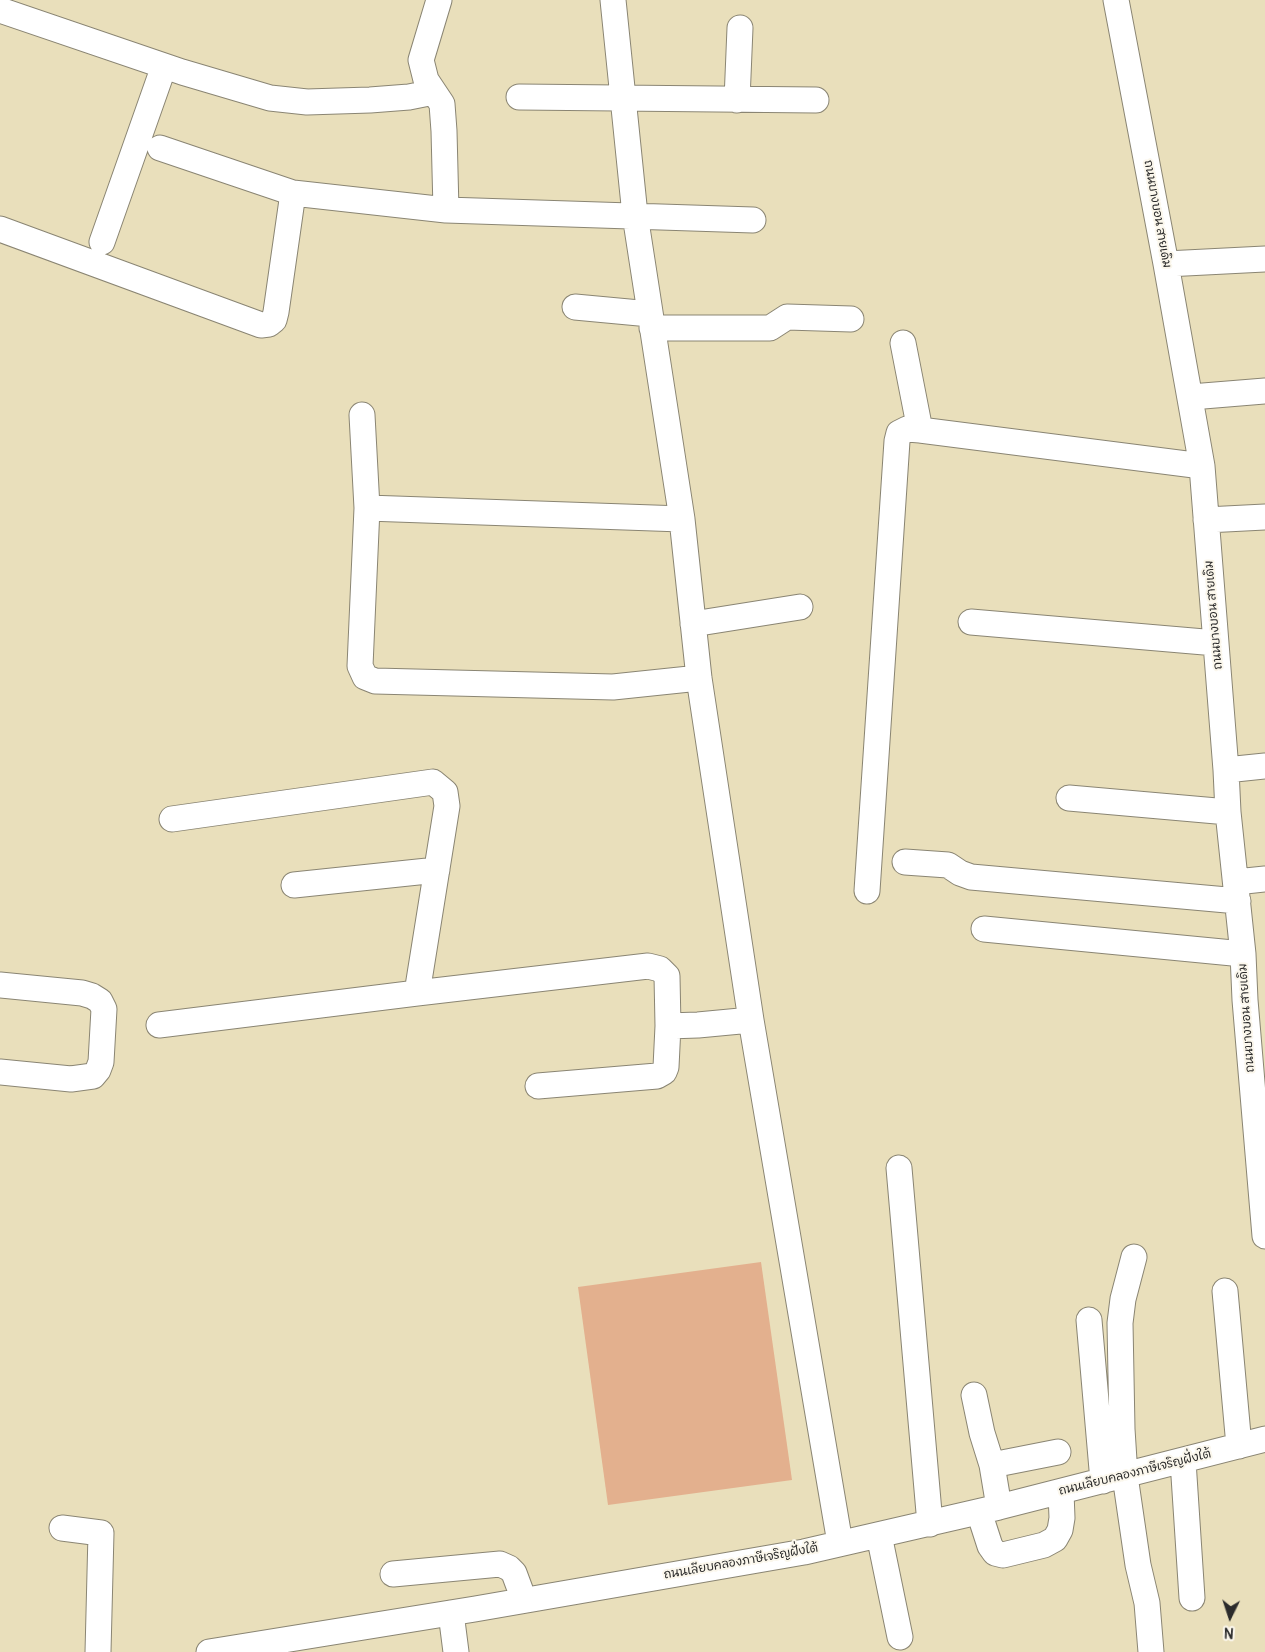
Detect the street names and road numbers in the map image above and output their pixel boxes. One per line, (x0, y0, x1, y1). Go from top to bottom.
street label: ถนนบางบอน สายเดิม (1140, 159, 1174, 269)
street label: ถนนบางบอน สายเดิม (1202, 560, 1226, 670)
street label: ถนนบางบอน สายเดิม (1236, 963, 1258, 1073)
street label: ถนนเลียบคลองภาษีเจริญฝั่งใต้ (1057, 1447, 1213, 1499)
street label: ถนนเลียบคลองภาษีเจริญฝั่งใต้ (663, 1541, 819, 1583)

